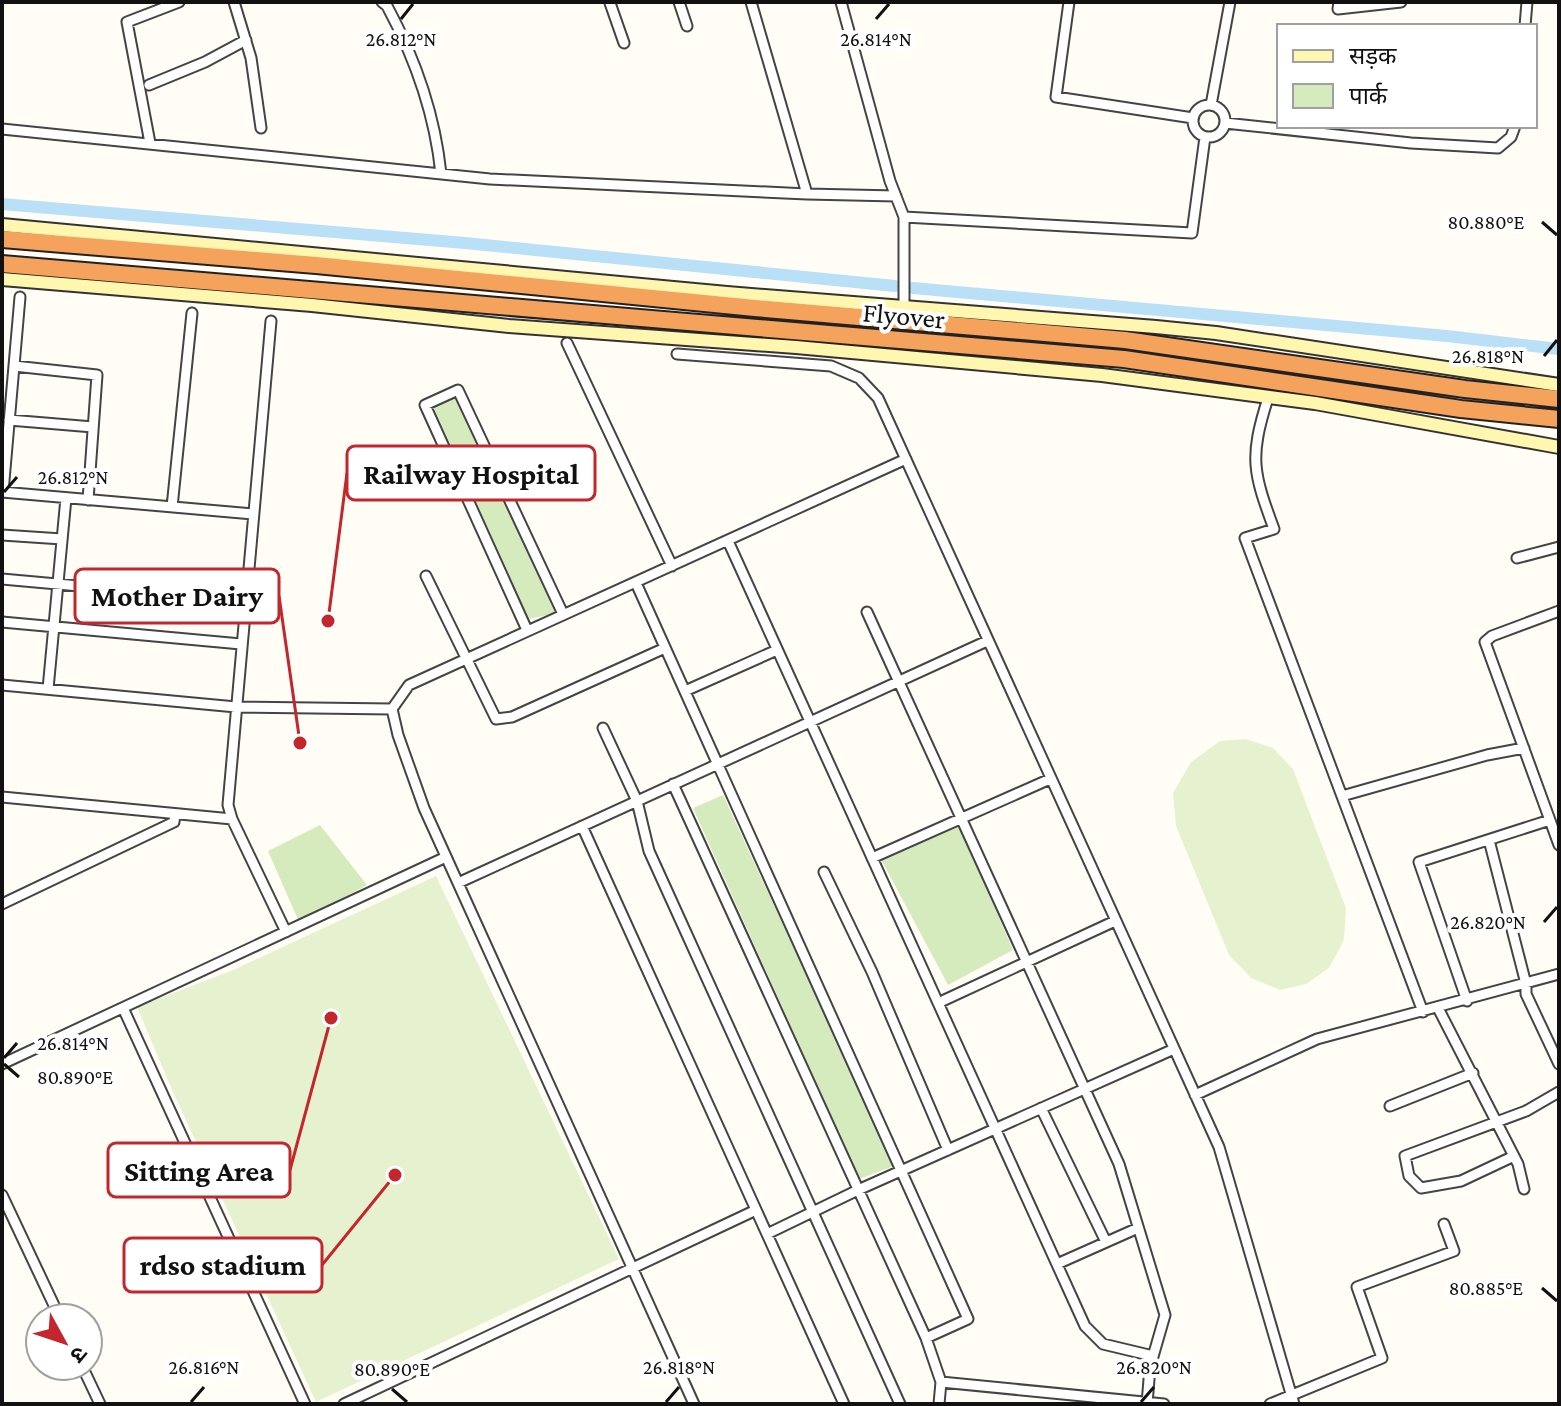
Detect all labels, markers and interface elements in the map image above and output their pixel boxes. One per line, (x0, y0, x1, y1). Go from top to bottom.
legend (1277, 24, 1537, 128)
text: 26.812°N (366, 28, 436, 50)
text: 26.814°N (840, 28, 912, 50)
text: सड़क (1349, 42, 1397, 69)
text: पार्क (1349, 82, 1388, 109)
text: 80.880°E (1448, 211, 1525, 233)
street label: Flyover (861, 296, 946, 335)
text: 26.818°N (1452, 345, 1524, 367)
callout: Railway Hospital (347, 446, 595, 500)
text: Railway Hospital (363, 457, 579, 490)
text: 26.812°N (38, 466, 108, 488)
callout: Mother Dairy (75, 569, 279, 623)
text: Mother Dairy (91, 579, 264, 612)
text: 26.820°N (1450, 911, 1526, 933)
text: 26.814°N (37, 1032, 109, 1054)
text: 80.890°E (37, 1066, 113, 1088)
callout: Sitting Area (108, 1143, 290, 1197)
text: Sitting Area (124, 1154, 274, 1187)
callout: rdso stadium (124, 1238, 322, 1292)
text: rdso stadium (140, 1248, 307, 1281)
text: 80.885°E (1449, 1277, 1523, 1299)
north arrow (24, 1302, 104, 1382)
text: उ (65, 1342, 93, 1368)
text: 26.816°N (169, 1356, 239, 1378)
text: 26.818°N (643, 1356, 715, 1378)
text: 26.820°N (1116, 1356, 1192, 1378)
text: 80.890°E (354, 1358, 430, 1380)

